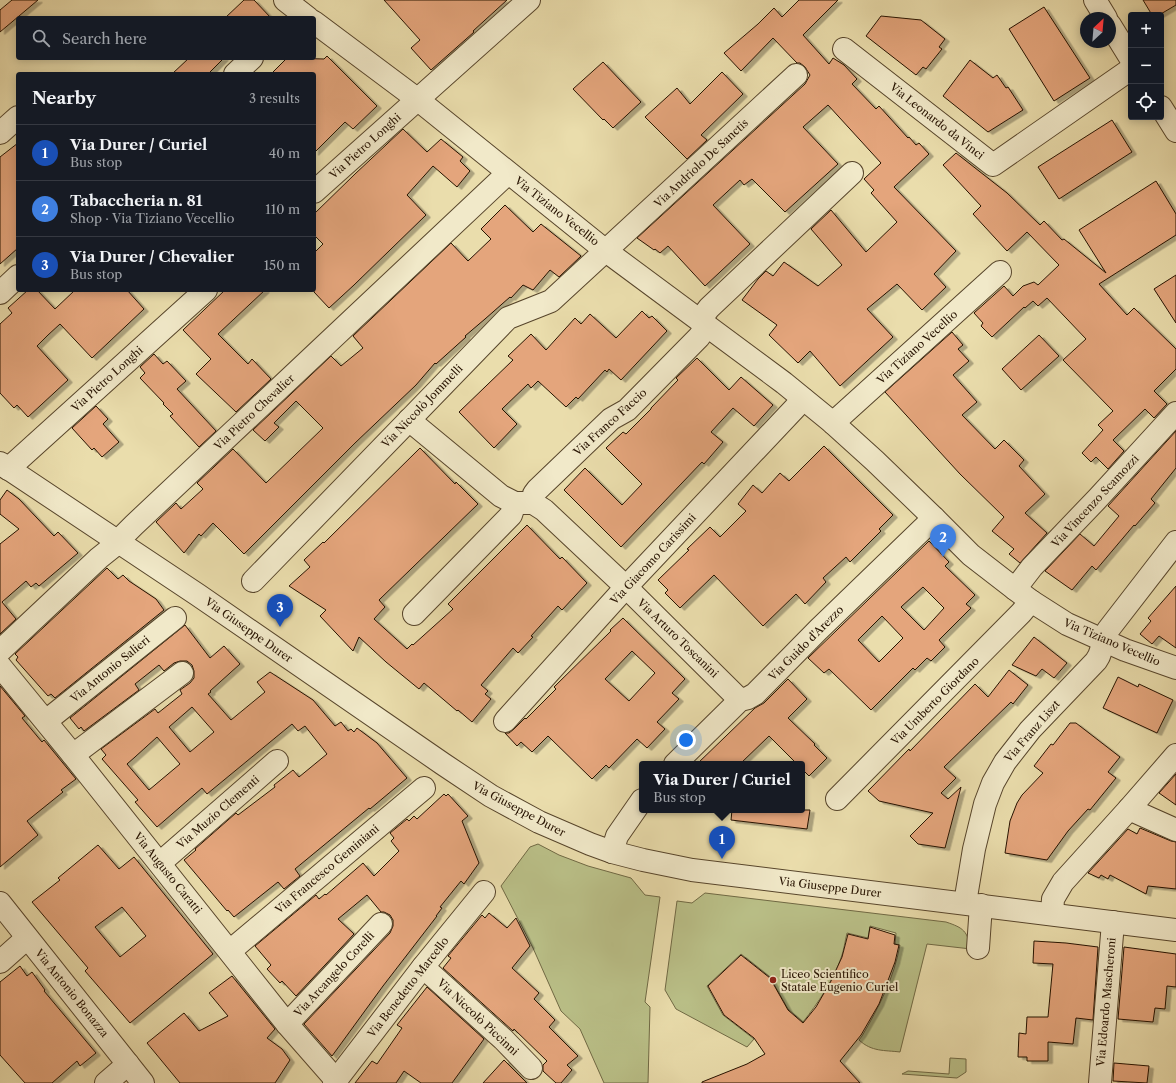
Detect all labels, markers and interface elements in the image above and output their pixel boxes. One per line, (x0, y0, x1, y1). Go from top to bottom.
north arrow (1080, 12, 1116, 48)
map controls (1128, 12, 1164, 120)
button: + (1128, 12, 1164, 48)
search box (16, 16, 316, 60)
icon: search (30, 27, 52, 49)
text: Search here (62, 29, 147, 48)
button: − (1128, 48, 1164, 84)
street label: Via Leonardo da Vinci (886, 79, 987, 163)
button: locate (1128, 84, 1164, 120)
text: Nearby (32, 88, 96, 108)
text: 3 results (249, 90, 300, 106)
street label: Via Pietro Longhi (326, 110, 404, 183)
street label: Via Andriolo De Sanctis (650, 115, 751, 211)
text: Via Durer / Curiel (70, 135, 207, 154)
text: 1 (42, 145, 48, 161)
text: 40 m (269, 145, 300, 161)
text: Bus stop (70, 154, 122, 170)
street label: Via Tiziano Vecellio (511, 173, 602, 249)
text: Tabaccheria n. 81 (70, 191, 202, 210)
text: 2 (41, 201, 49, 217)
text: 110 m (265, 201, 300, 217)
text: Shop · Via Tiziano Vecellio (70, 210, 235, 226)
text: Via Durer / Chevalier (70, 247, 234, 266)
text: 3 (41, 257, 49, 273)
text: 150 m (264, 257, 300, 273)
text: Bus stop (70, 266, 122, 282)
street label: Via Tiziano Vecellio (873, 307, 960, 388)
street label: Via Pietro Longhi (68, 343, 146, 416)
street label: Via Niccolò Jommelli (378, 361, 466, 451)
street label: Via Pietro Chevalier (210, 371, 297, 454)
street label: Via Franco Faccio (570, 385, 650, 459)
street label: Via Vincenzo Scamozzi (1048, 451, 1142, 551)
street label: Via Giacomo Carissimi (607, 510, 699, 608)
pin: 2 (930, 524, 956, 557)
street label: Via Giuseppe Durer (202, 594, 296, 666)
pin: 3 (267, 594, 293, 627)
street label: Via Arturo Toscanini (634, 595, 722, 681)
street label: Via Guido d'Arezzo (765, 602, 847, 684)
street label: Via Tiziano Vecellio (1061, 615, 1163, 669)
street label: Via Antonio Salieri (67, 632, 153, 706)
street label: Via Umberto Giordano (887, 654, 982, 749)
street label: Via Franz Liszt (1001, 697, 1063, 766)
your location (676, 730, 696, 750)
popup (639, 761, 805, 813)
text: Via Durer / Curiel (653, 770, 791, 789)
street label: Via Muzio Clementi (173, 772, 263, 852)
street label: Via Giuseppe Durer (469, 778, 568, 840)
text: Bus stop (653, 789, 706, 805)
street label: Via Francesco Geminiani (271, 821, 382, 917)
pin: 1 (709, 826, 735, 859)
street label: Via Augusto Caratti (130, 829, 206, 917)
street label: Via Giuseppe Durer (777, 874, 883, 900)
street label: Via Arcangelo Corelli (290, 928, 377, 1020)
street label: Via Benedetto Marcello (364, 934, 452, 1041)
street label: Via Edoardo Mascheroni (1093, 936, 1119, 1068)
street label: Via Antonio Bonazza (32, 945, 112, 1040)
place label: Liceo Scientifico Statale Eugenio Curiel (781, 967, 899, 994)
street label: Via Niccolò Piccinni (434, 975, 522, 1059)
marker: Liceo Scientifico Statale Eugenio Curiel (768, 975, 778, 985)

